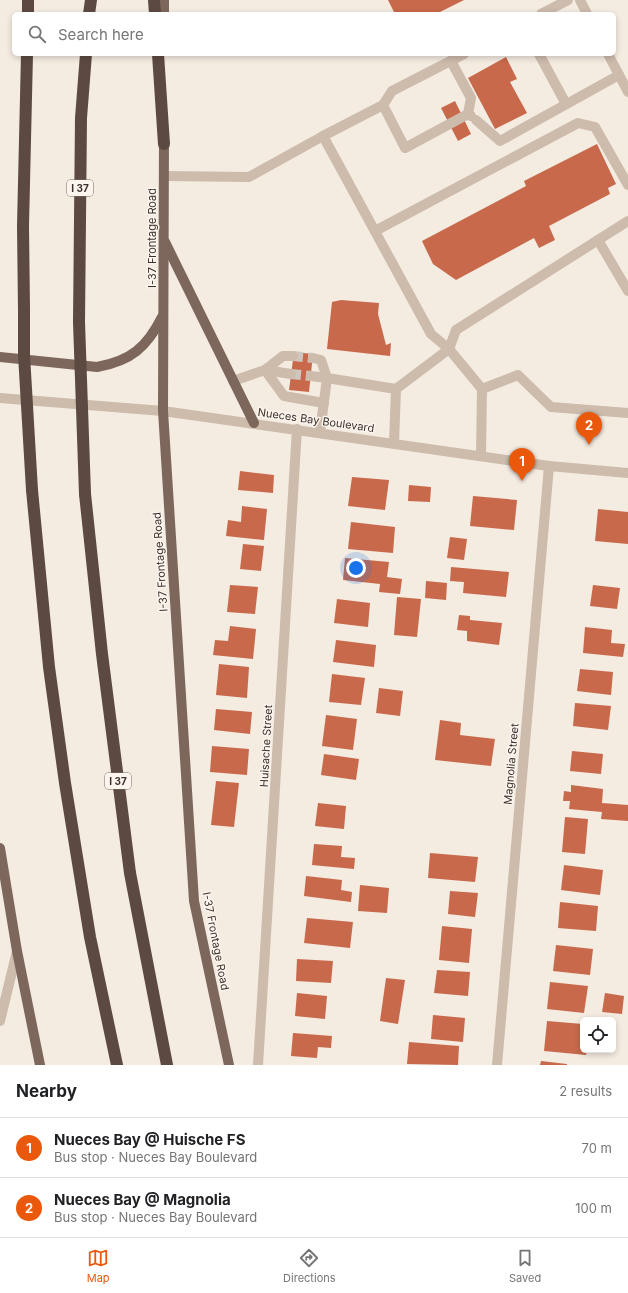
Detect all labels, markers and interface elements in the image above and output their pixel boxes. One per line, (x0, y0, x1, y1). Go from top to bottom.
search box (12, 12, 616, 56)
icon: search (26, 23, 48, 45)
text: Search here (58, 25, 144, 44)
road number: I 37 (67, 180, 93, 196)
street label: I-37 Frontage Road (145, 188, 159, 288)
street label: Nueces Bay Boulevard (257, 405, 375, 435)
pin: 2 (576, 412, 602, 445)
pin: 1 (509, 448, 535, 481)
street label: I-37 Frontage Road (150, 512, 170, 612)
your location (346, 558, 366, 578)
street label: Huisache Street (257, 704, 275, 788)
street label: Magnolia Street (500, 722, 522, 805)
road number: I 37 (105, 773, 131, 789)
street label: I-37 Frontage Road (200, 891, 232, 991)
map controls (580, 1017, 616, 1053)
button: locate (580, 1017, 616, 1053)
text: Nearby (16, 1081, 77, 1101)
text: 2 results (559, 1083, 612, 1099)
text: Nueces Bay @ Huische FS (54, 1130, 245, 1149)
text: 1 (26, 1140, 32, 1156)
text: 70 m (582, 1140, 612, 1156)
text: Bus stop · Nueces Bay Boulevard (54, 1149, 257, 1165)
text: Nueces Bay @ Magnolia (54, 1190, 231, 1209)
text: 2 (25, 1200, 33, 1216)
text: 100 m (575, 1200, 612, 1216)
text: Bus stop · Nueces Bay Boulevard (54, 1209, 257, 1225)
tab: Map (87, 1247, 110, 1285)
tab: Directions (283, 1247, 336, 1285)
tab: Saved (509, 1247, 541, 1285)

